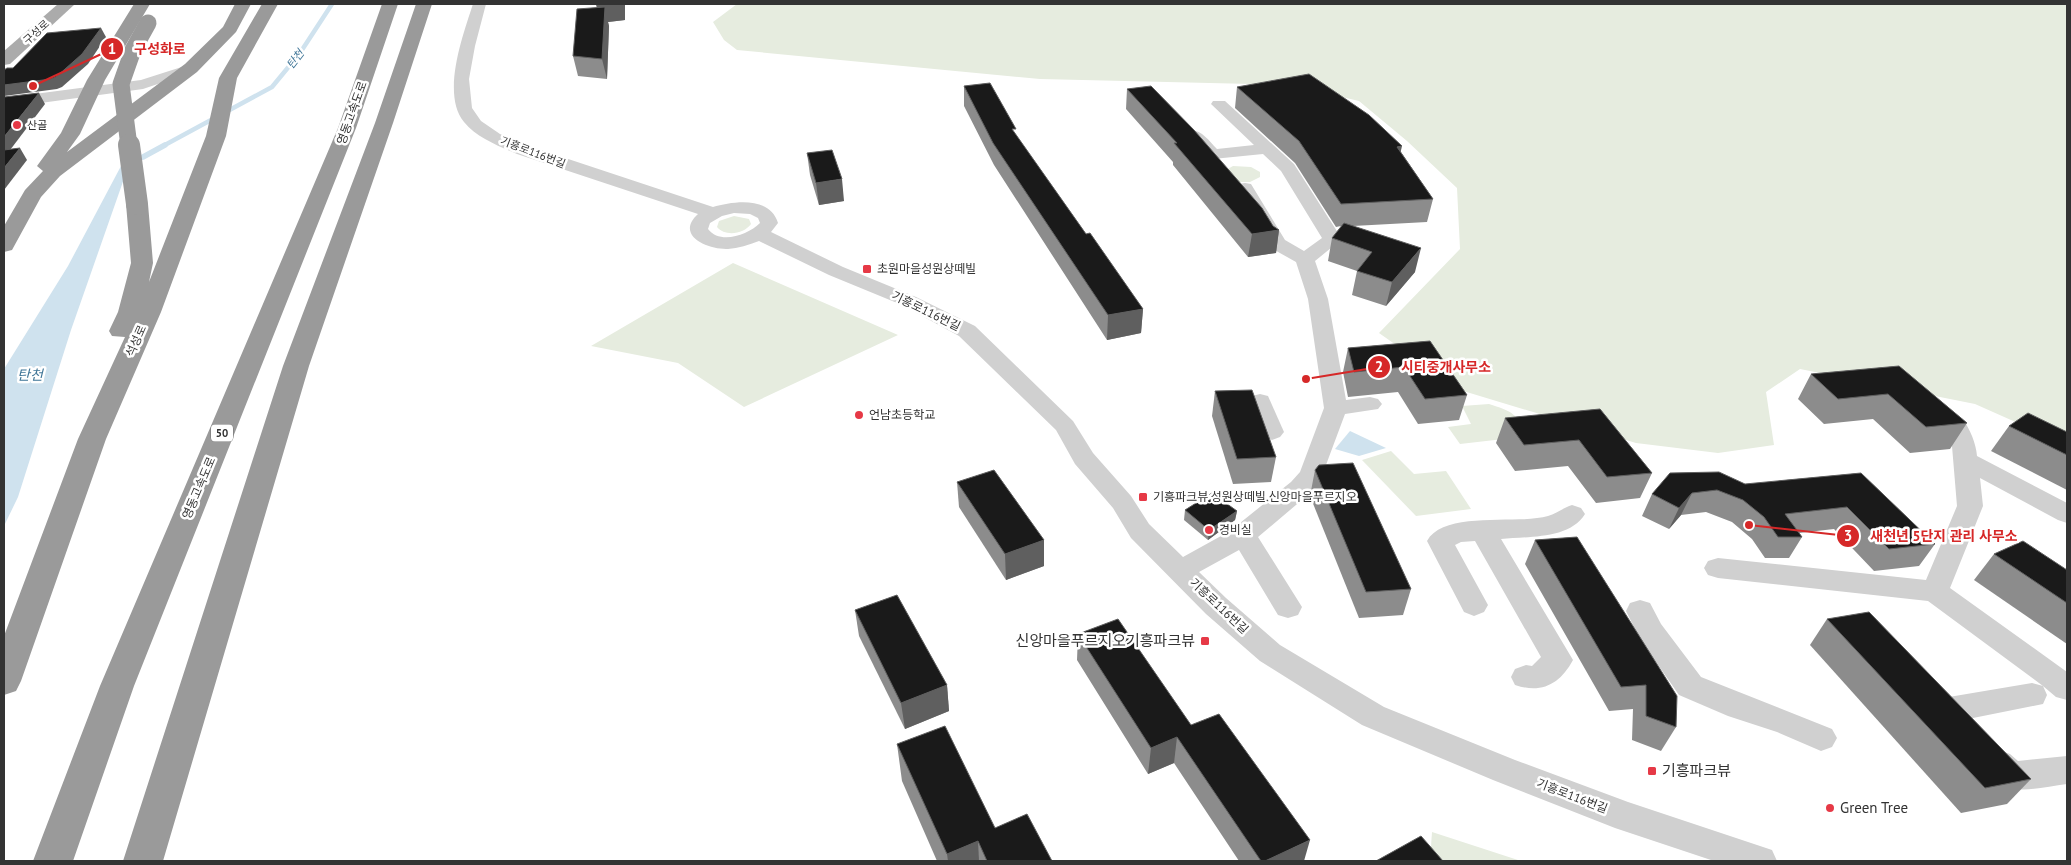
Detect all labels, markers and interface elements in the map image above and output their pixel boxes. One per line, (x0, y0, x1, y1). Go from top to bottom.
street label: 구성로 (20, 17, 52, 47)
callout: 구성화로 (99, 35, 196, 64)
text: 1 (108, 39, 116, 58)
text: 구성화로 (134, 40, 186, 58)
water label: 탄천 (283, 45, 308, 71)
street label: 영동고속도로 (333, 79, 370, 147)
place label: 산골 (27, 118, 47, 132)
marker: 산골 (11, 119, 23, 131)
street label: 기흥로116번길 (498, 133, 568, 171)
place label: 초원마을성원상떼빌 (877, 261, 976, 276)
marker: 초원마을성원상떼빌 (861, 263, 873, 275)
street label: 기흥로116번길 (889, 287, 963, 334)
street label: 석성로 (122, 323, 149, 359)
callout: 시티중개사무소 (1366, 353, 1501, 382)
text: 2 (1375, 357, 1383, 376)
text: 시티중개사무소 (1401, 358, 1491, 376)
water label: 탄천 (17, 366, 44, 384)
place label: 언남초등학교 (869, 407, 935, 422)
marker: 언남초등학교 (853, 409, 865, 421)
road number: 50 (211, 424, 233, 442)
street label: 영동고속도로 (179, 454, 218, 521)
place label: 기흥파크뷰.성원상떼빌.신앙마을푸르지오 (1153, 489, 1357, 504)
marker: 기흥파크뷰.성원상떼빌.신앙마을푸르지오 (1137, 491, 1149, 503)
place label: 경비실 (1219, 522, 1252, 537)
callout: 새천년 5단지 관리 사무소 (1835, 522, 2028, 551)
marker: 경비실 (1203, 524, 1215, 536)
text: 3 (1844, 526, 1852, 545)
text: 새천년 5단지 관리 사무소 (1870, 527, 2018, 545)
street label: 기흥로116번길 (1187, 575, 1252, 637)
place label: 신앙마을푸르지오기흥파크뷰 (1016, 631, 1195, 650)
marker: 신앙마을푸르지오기흥파크뷰 (1199, 635, 1211, 647)
place label: 기흥파크뷰 (1662, 761, 1731, 780)
marker: 기흥파크뷰 (1646, 765, 1658, 777)
street label: 기흥로116번길 (1535, 775, 1610, 816)
place label: Green Tree (1840, 798, 1908, 817)
marker: Green Tree (1824, 802, 1836, 814)

